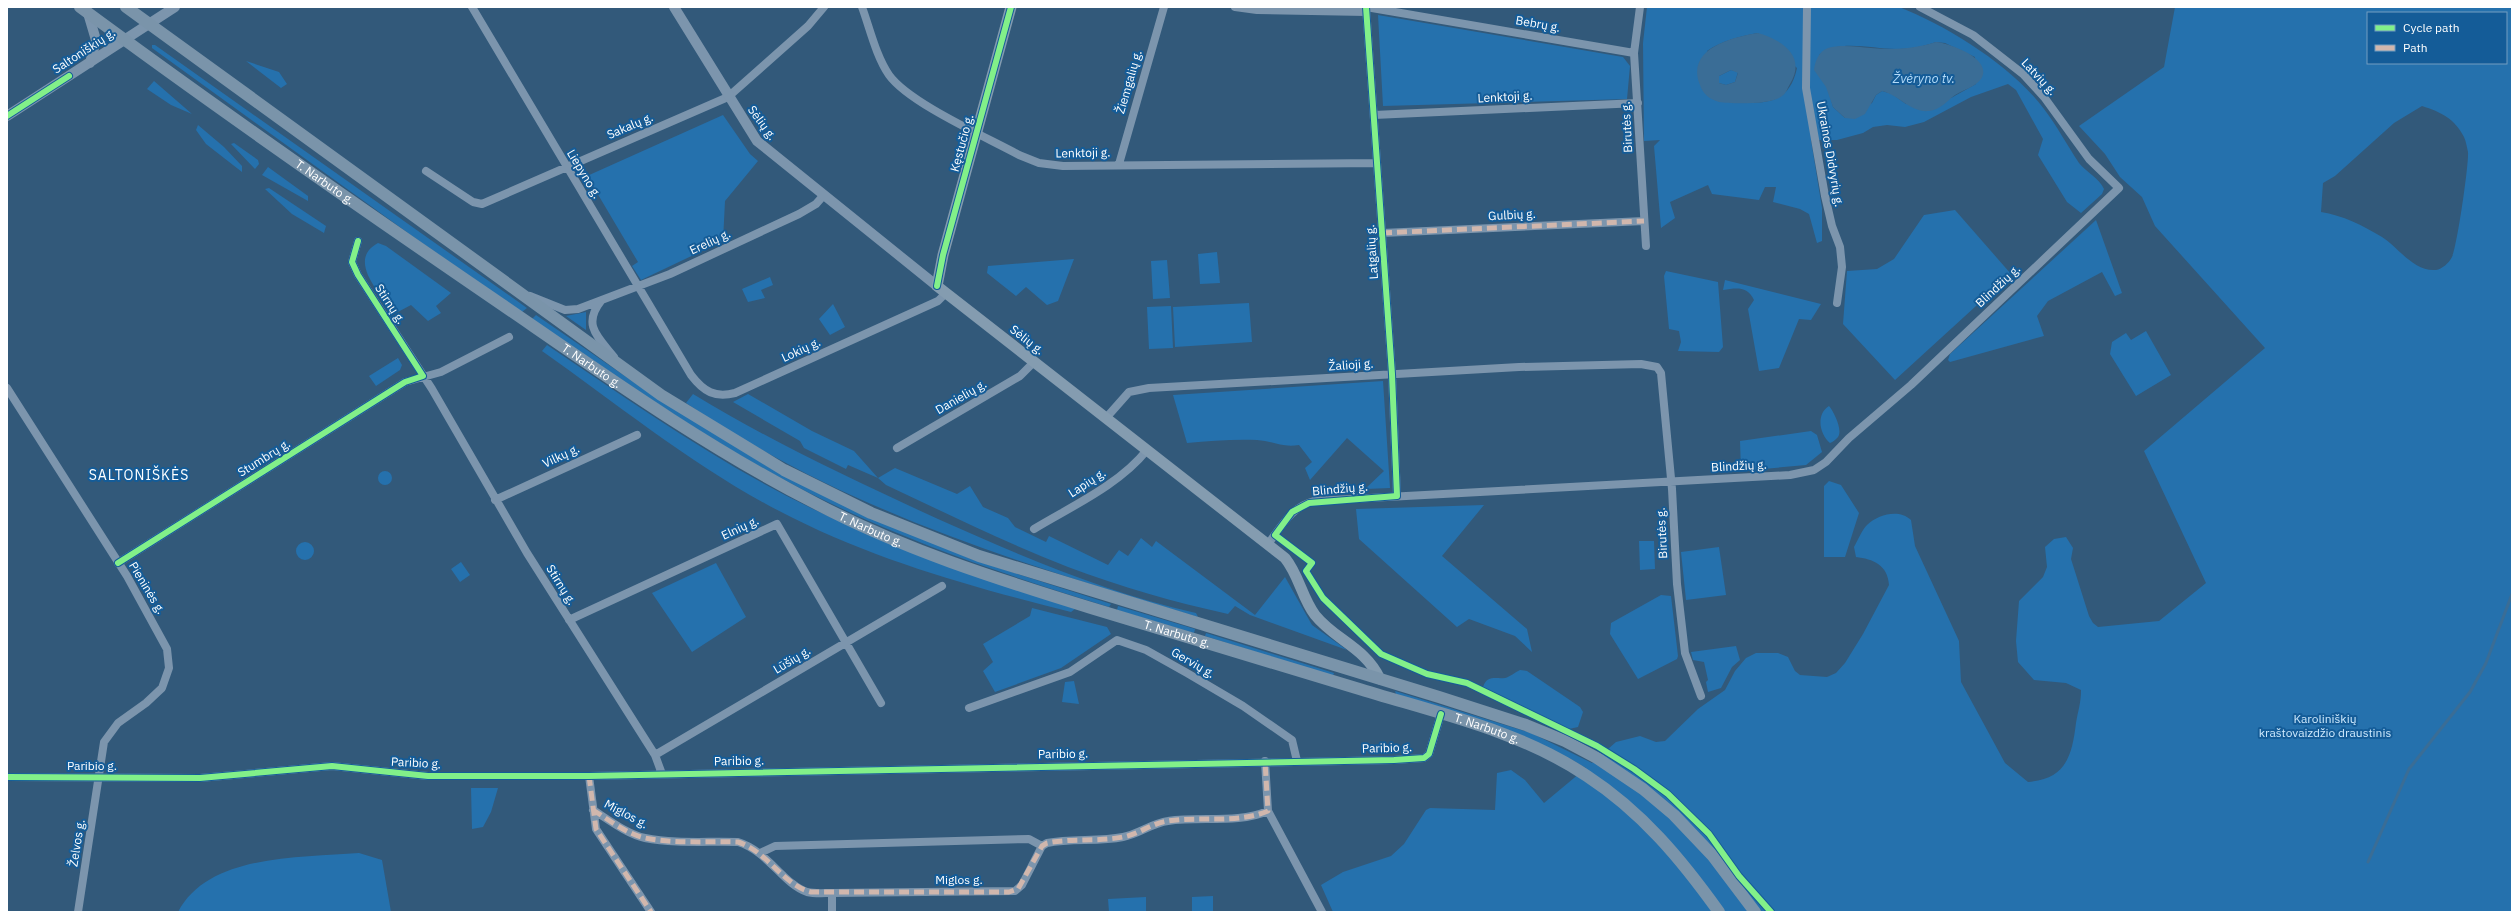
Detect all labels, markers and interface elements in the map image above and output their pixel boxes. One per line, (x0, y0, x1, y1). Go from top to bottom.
street label: Bebrų g. (1515, 12, 1562, 35)
legend (2367, 12, 2507, 64)
text: Cycle path (2403, 20, 2460, 35)
street label: Saltoniškių g. (50, 25, 118, 76)
text: Path (2403, 40, 2428, 55)
street label: Žiemgalių g. (1112, 48, 1145, 115)
street label: Latvių g. (2019, 55, 2060, 98)
water label: Žvėryno tv. (1892, 70, 1955, 87)
street label: Lenktoji g. (1477, 88, 1533, 105)
street label: Ukrainos Didvyrių g. (1814, 100, 1847, 208)
street label: Birutės g. (1618, 101, 1635, 153)
street label: Sėlių g. (745, 102, 780, 143)
street label: Sakalų g. (604, 109, 655, 142)
street label: Kęstučio g. (947, 112, 976, 173)
street label: Lenktoji g. (1055, 145, 1111, 160)
street label: Liepyno g. (564, 146, 605, 201)
street label: T. Narbuto g. (293, 156, 357, 208)
street label: Gulbių g. (1488, 206, 1536, 223)
street label: Latgalių g. (1362, 224, 1381, 280)
street label: Erelių g. (687, 226, 733, 258)
street label: Blindžių g. (1972, 261, 2023, 310)
street label: Stirnų g. (372, 281, 409, 327)
street label: Sėlių g. (1007, 322, 1047, 358)
street label: Lokių g. (779, 334, 823, 365)
street label: T. Narbuto g. (559, 340, 624, 391)
street label: Žalioji g. (1328, 355, 1374, 374)
street label: Danielių g. (933, 376, 989, 417)
street label: Stumbrų g. (235, 436, 293, 480)
street label: Vilkų g. (540, 440, 582, 471)
street label: Blindžių g. (1711, 457, 1767, 474)
district label: SALTONIŠKĖS (89, 465, 189, 484)
street label: Lapių g. (1065, 465, 1108, 500)
street label: Blindžių g. (1311, 479, 1368, 498)
street label: Birutės g. (1653, 507, 1670, 559)
street label: T. Narbuto g. (836, 508, 905, 550)
street label: Elnių g. (719, 512, 761, 543)
street label: Pieninės g. (126, 559, 169, 617)
street label: Stirnų g. (543, 562, 580, 608)
street label: T. Narbuto g. (1142, 617, 1212, 651)
street label: Lūšių g. (770, 643, 813, 677)
street label: Gervių g. (1169, 644, 1218, 681)
street label: T. Narbuto g. (1453, 710, 1522, 747)
park label: Karoliniškių kraštovaizdžio draustinis (2259, 711, 2391, 740)
street label: Paribio g. (1362, 739, 1412, 756)
street label: Paribio g. (1038, 746, 1088, 761)
street label: Paribio g. (714, 753, 764, 768)
street label: Paribio g. (391, 754, 442, 771)
street label: Paribio g. (67, 758, 117, 773)
street label: Miglos g. (602, 796, 651, 831)
street label: Želvos g. (65, 818, 88, 868)
street label: Miglos g. (935, 872, 983, 887)

